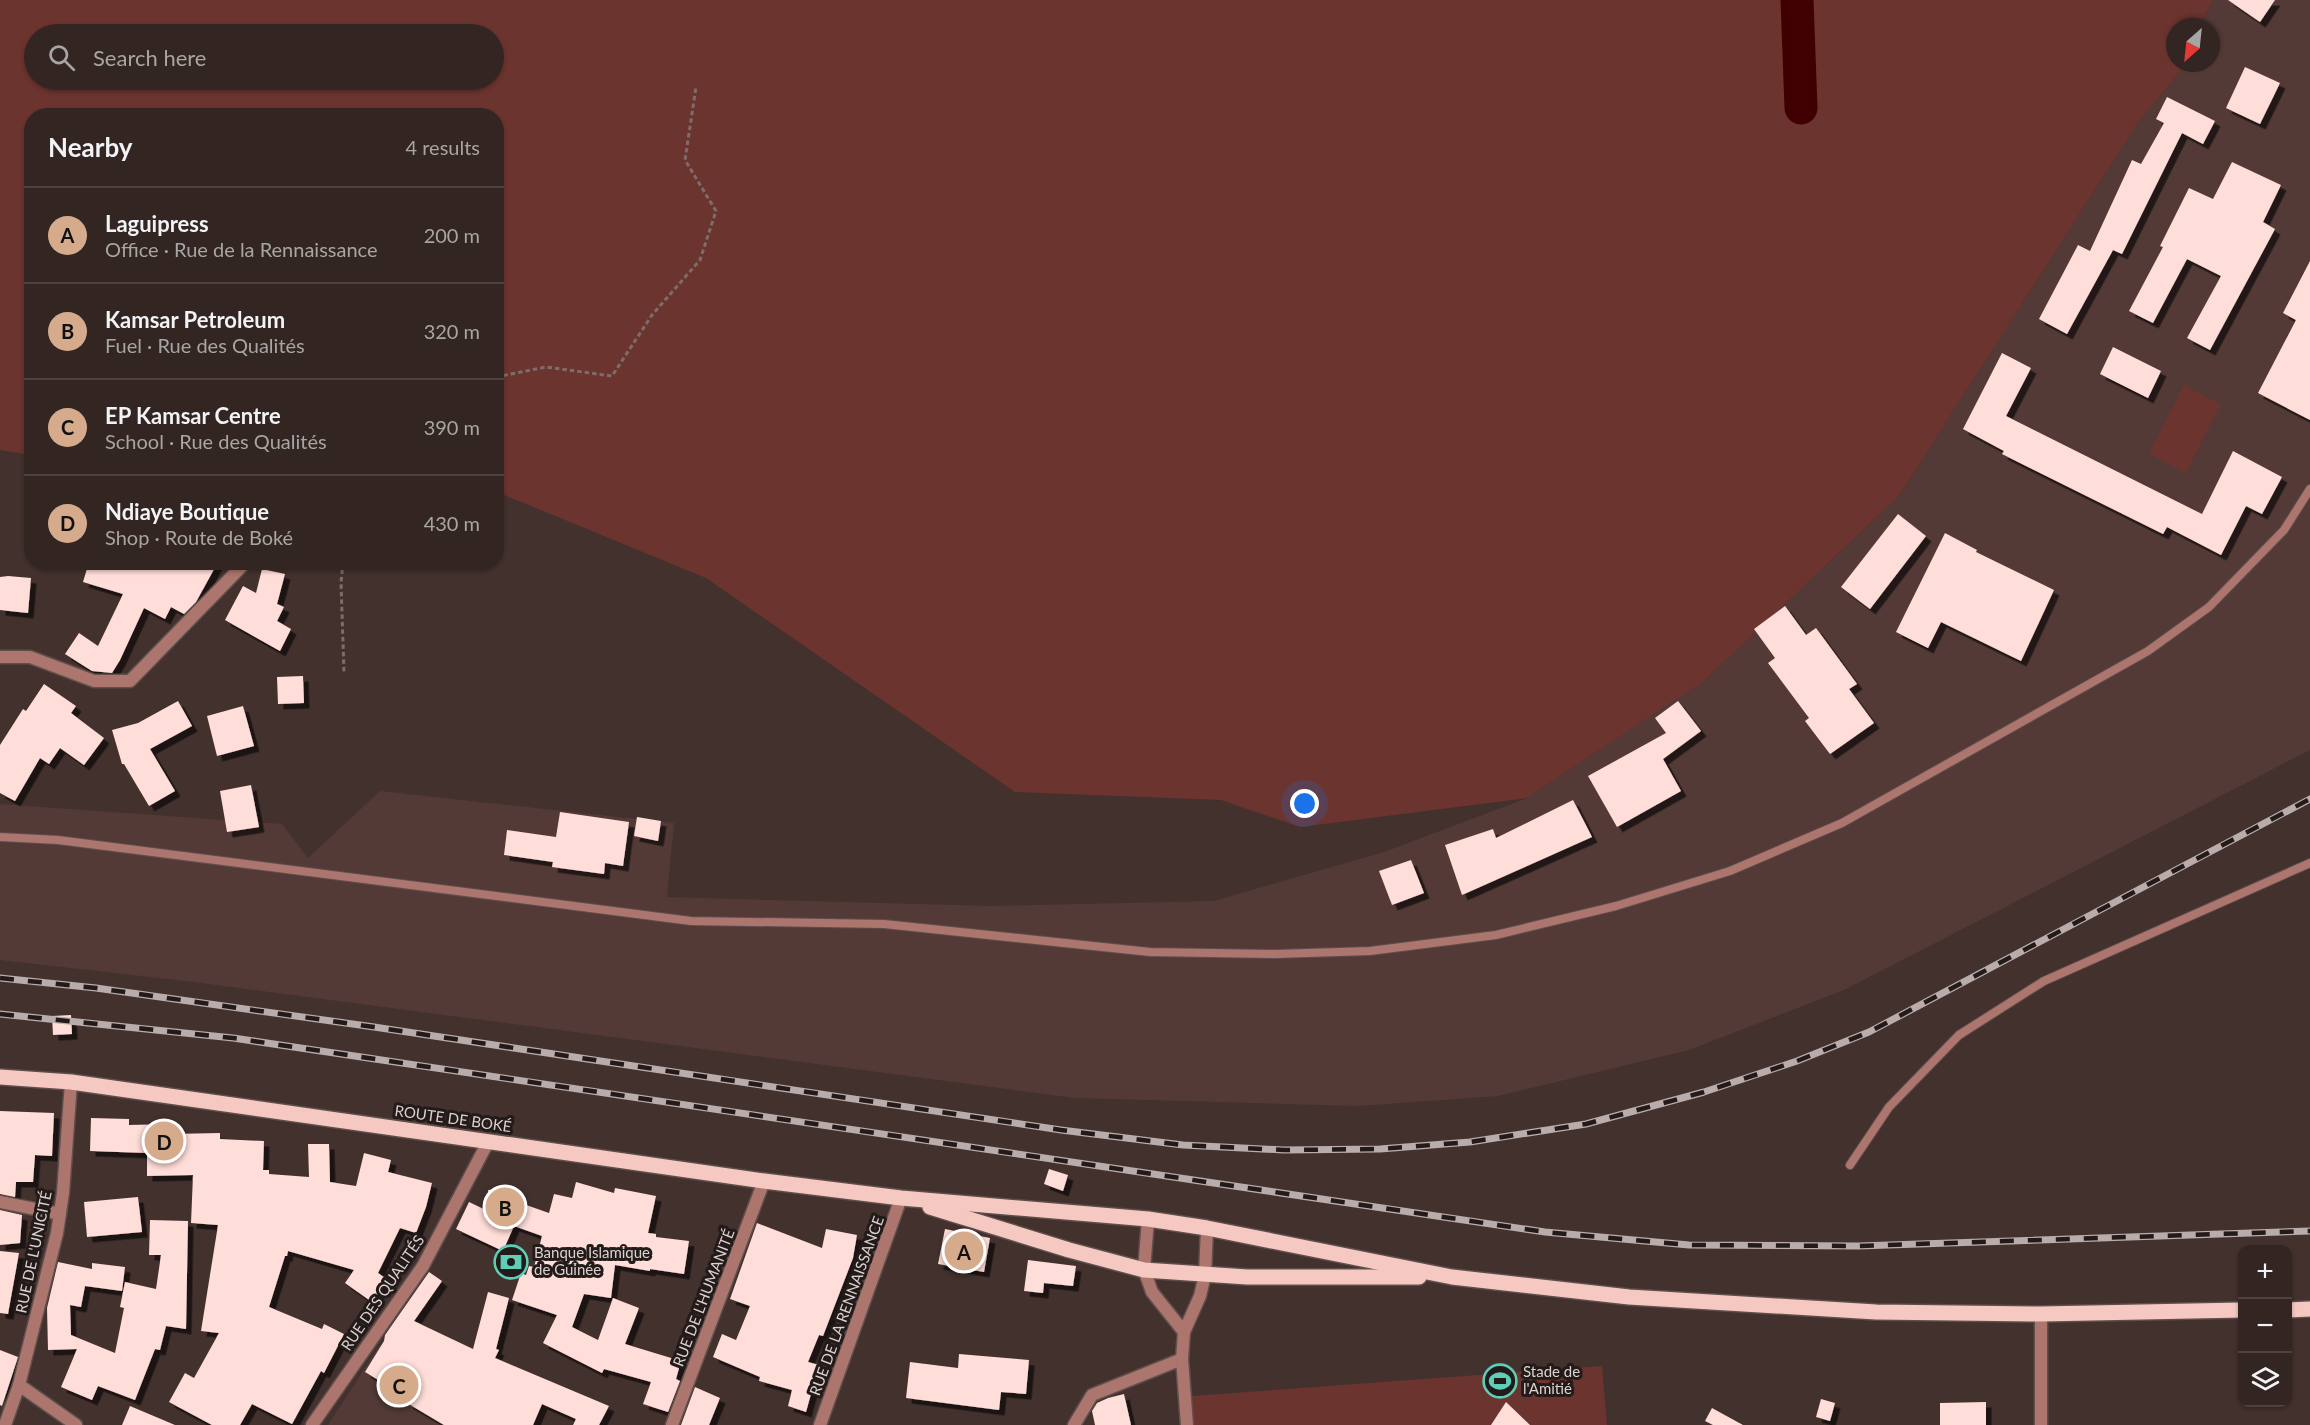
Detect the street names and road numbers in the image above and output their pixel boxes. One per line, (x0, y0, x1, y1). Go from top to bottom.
street label: ROUTE DE BOKÉ (393, 1101, 513, 1135)
street label: RUE DE L'UNICITÉ (11, 1189, 55, 1315)
street label: RUE DE LA RENNAISSANCE (805, 1213, 887, 1398)
street label: RUE DE L'HUMANITÉ (669, 1226, 738, 1369)
street label: RUE DES QUALITÉS (337, 1231, 428, 1354)

